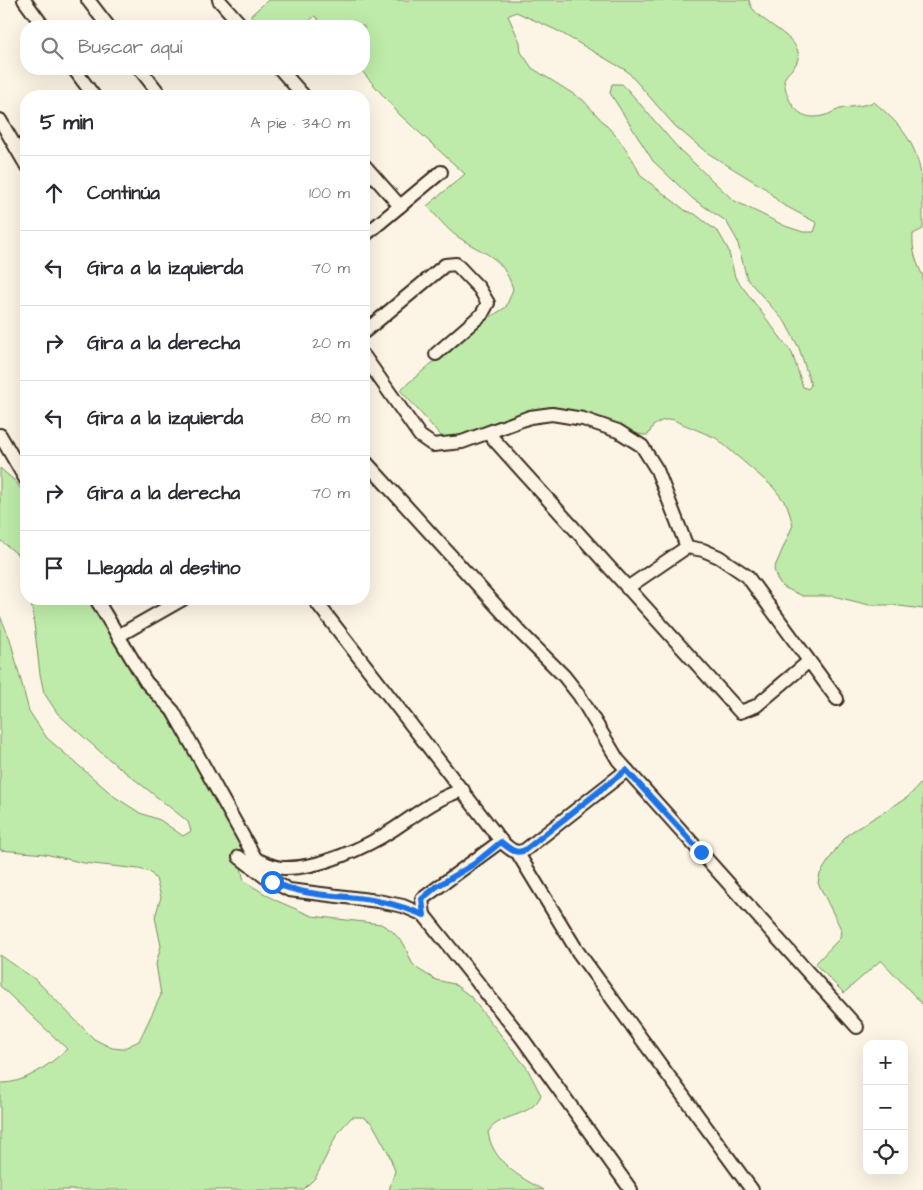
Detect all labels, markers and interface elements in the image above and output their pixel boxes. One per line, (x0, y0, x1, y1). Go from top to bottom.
search box (20, 20, 370, 75)
icon: search (38, 34, 66, 62)
text: Buscar aquí (78, 34, 182, 61)
text: 5 min (40, 108, 93, 137)
text: A pie · 340 m (250, 112, 350, 134)
icon: ahead (40, 179, 68, 207)
text: Continúa (87, 180, 160, 207)
text: 100 m (309, 182, 350, 204)
icon: left (40, 254, 68, 282)
text: Gira a la izquierda (87, 255, 243, 282)
text: 70 m (311, 257, 350, 279)
icon: right (40, 329, 68, 357)
text: Gira a la derecha (87, 330, 240, 357)
text: 20 m (312, 332, 350, 354)
icon: left (40, 404, 68, 432)
text: Gira a la izquierda (87, 405, 243, 432)
text: 80 m (311, 407, 350, 429)
icon: right (40, 479, 68, 507)
text: Gira a la derecha (87, 480, 240, 507)
text: 70 m (311, 482, 350, 504)
icon: arrive (40, 554, 68, 582)
text: Llegada al destino (87, 555, 240, 582)
route end (690, 841, 713, 864)
route start (261, 871, 284, 894)
map controls (863, 1040, 908, 1175)
button: + (863, 1040, 908, 1085)
button: − (863, 1085, 908, 1130)
button: locate (863, 1130, 908, 1175)

